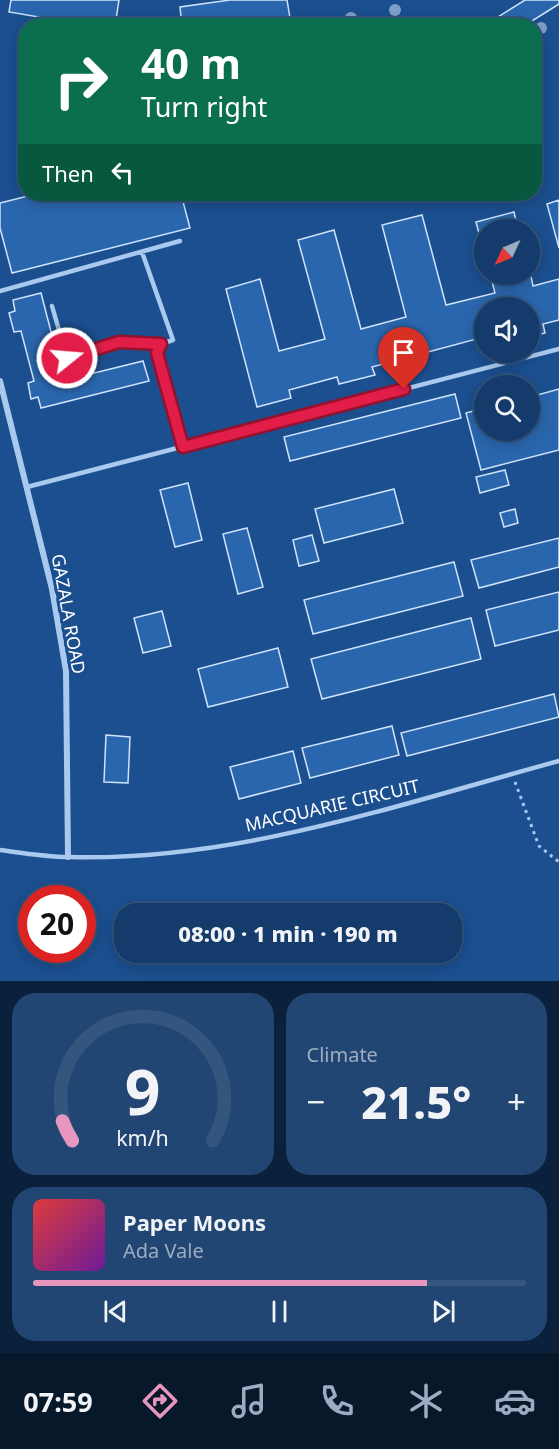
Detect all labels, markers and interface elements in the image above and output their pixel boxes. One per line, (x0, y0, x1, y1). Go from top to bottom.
text: 40 m (141, 34, 241, 91)
icon: right (42, 42, 120, 120)
text: Turn right (141, 88, 267, 125)
icon: left (106, 156, 139, 189)
text: Then (42, 158, 94, 188)
north arrow (474, 219, 540, 285)
map controls (474, 219, 540, 441)
button: sound (474, 297, 540, 363)
position arrow (35, 326, 99, 390)
pin (378, 327, 429, 389)
icon: arrive (387, 336, 420, 369)
button: search (474, 375, 540, 441)
street label: GAZALA ROAD (47, 552, 91, 676)
street label: MACQUARIE CIRCUIT (242, 773, 422, 837)
speed limit sign: 20 (18, 885, 96, 963)
text: 08:00 · 1 min · 190 m (178, 918, 398, 948)
text: Climate (307, 1041, 378, 1068)
text: 9 (125, 1048, 161, 1133)
text: 21.5° (361, 1071, 471, 1132)
text: − (307, 1079, 325, 1124)
text: + (507, 1079, 526, 1124)
text: km/h (116, 1123, 169, 1152)
text: Paper Moons (123, 1207, 266, 1237)
text: Ada Vale (123, 1237, 204, 1264)
icon: previous (99, 1295, 132, 1328)
icon: pause (263, 1295, 296, 1328)
icon: next (427, 1295, 460, 1328)
icon: directions (139, 1380, 181, 1422)
icon: music (228, 1380, 270, 1422)
icon: phone (316, 1380, 358, 1422)
icon: climate (405, 1380, 447, 1422)
icon: car (494, 1380, 536, 1422)
text: 07:59 (23, 1383, 93, 1420)

